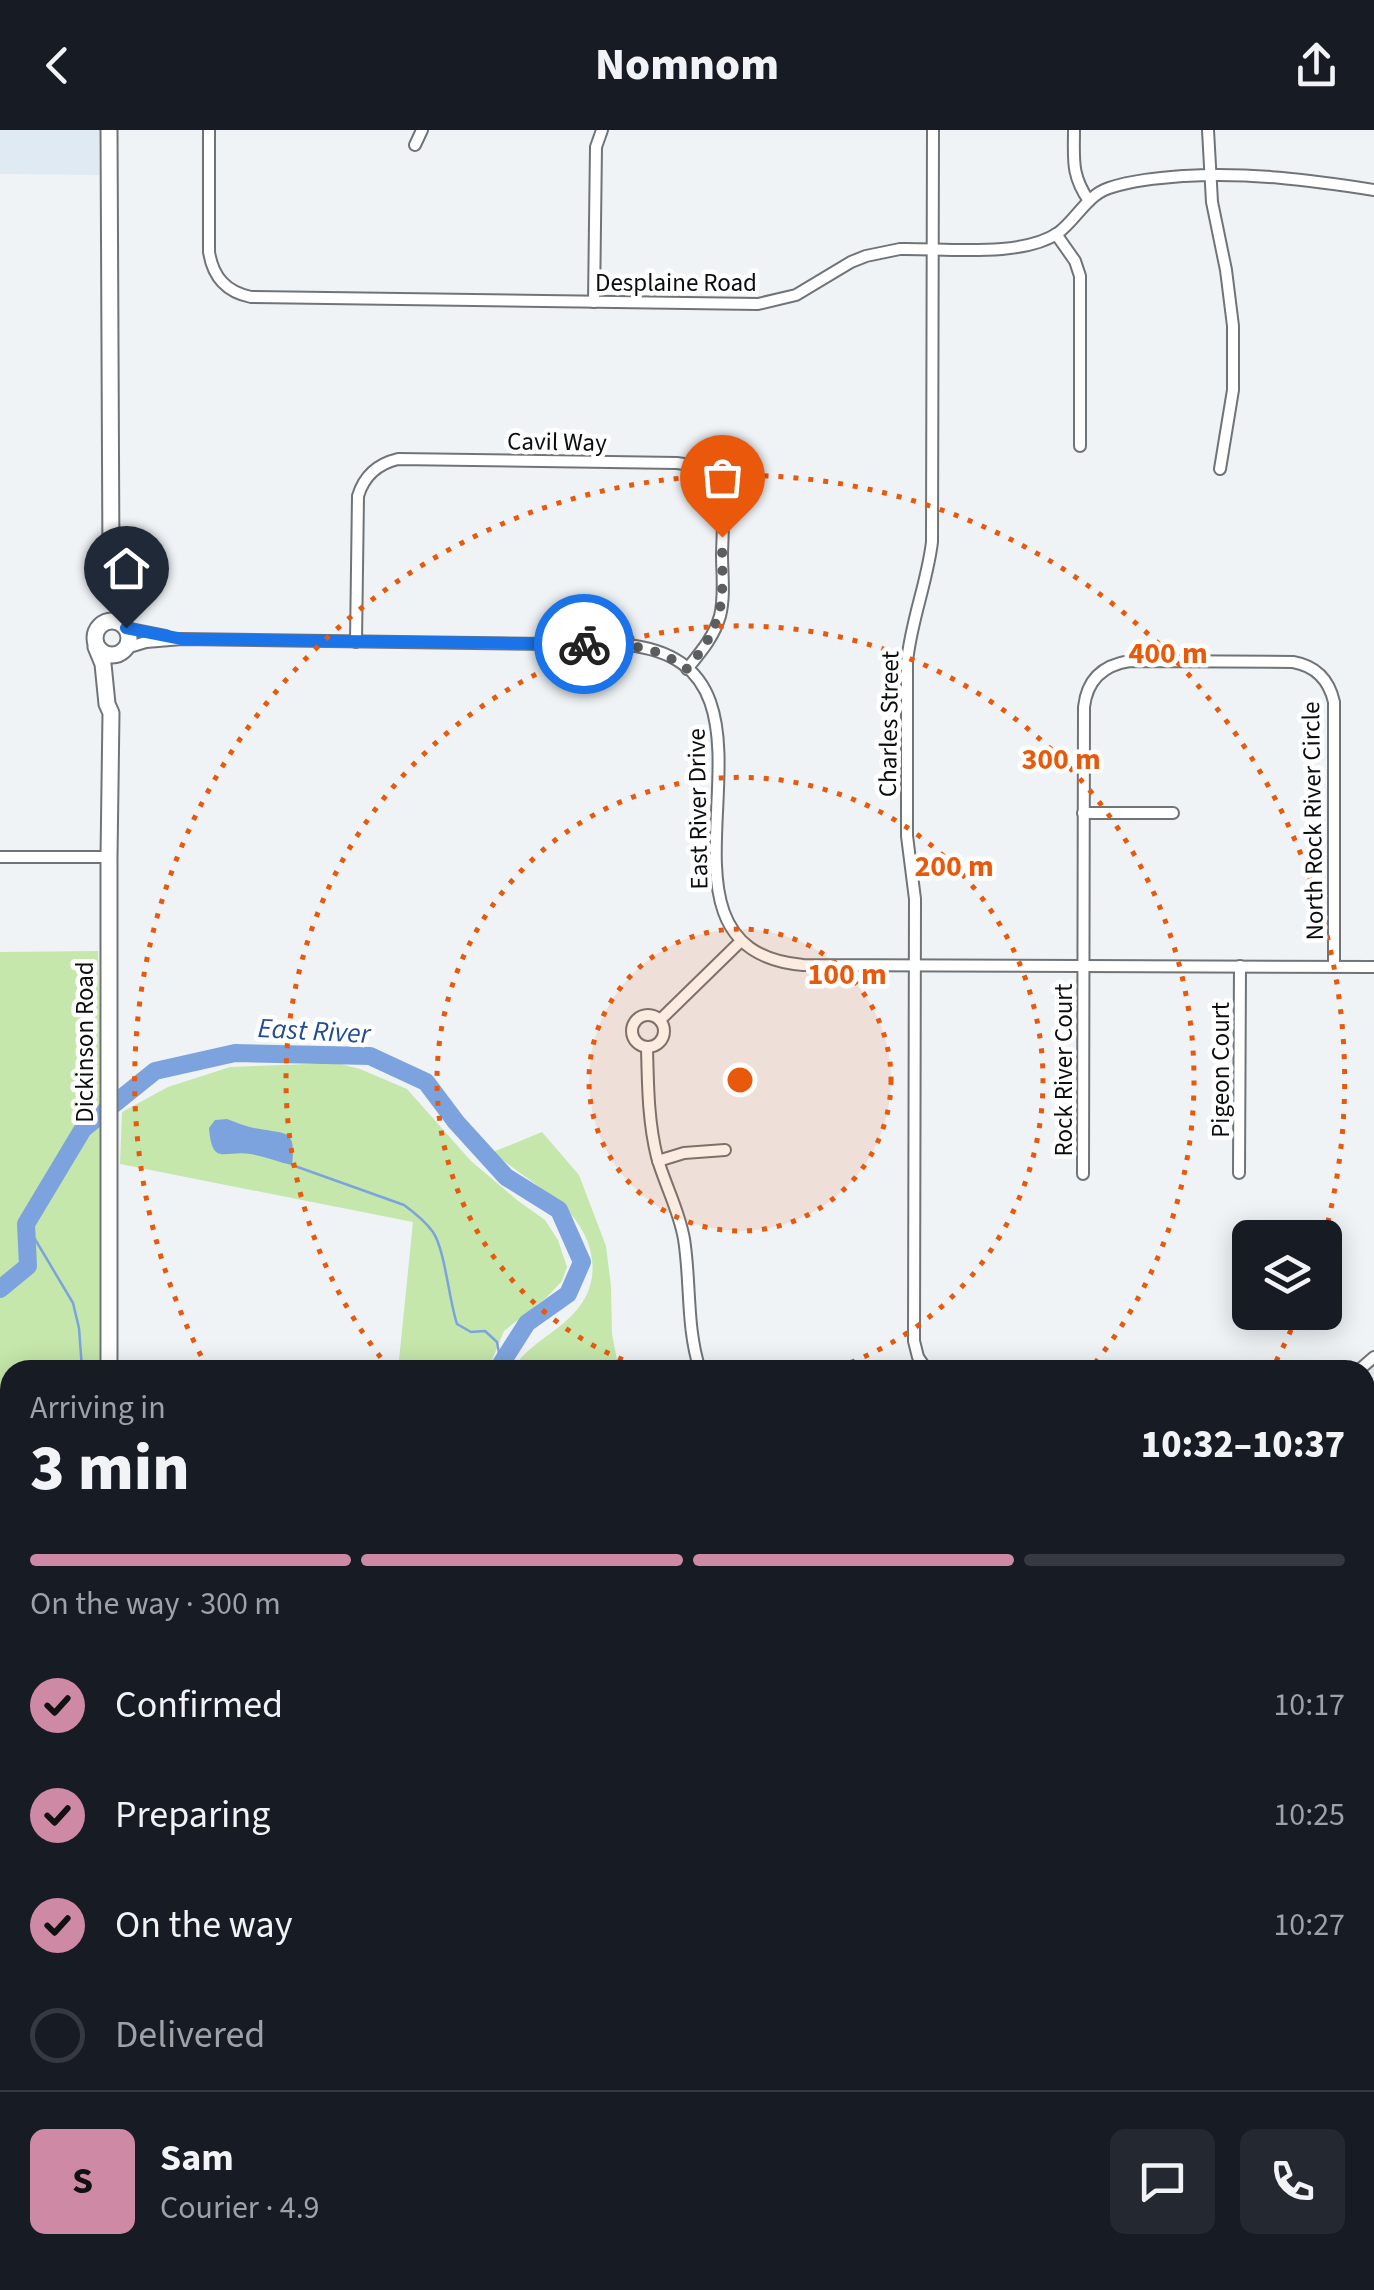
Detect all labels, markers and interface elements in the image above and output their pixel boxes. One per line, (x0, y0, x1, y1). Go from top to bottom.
text: Nomnom (595, 33, 779, 97)
icon: back (30, 38, 85, 93)
icon: share (1289, 38, 1344, 93)
street label: Desplaine Road (595, 265, 757, 301)
street label: Cavil Way (507, 423, 607, 461)
pin (680, 435, 765, 538)
icon: bag (695, 450, 750, 505)
pin (84, 526, 169, 629)
icon: home (99, 541, 154, 596)
courier (534, 594, 634, 694)
icon: bike (557, 617, 612, 672)
text: 400 m (1128, 632, 1208, 675)
street label: Charles Street (870, 650, 908, 797)
street label: North Rock River Circle (1293, 701, 1333, 941)
street label: East River Drive (679, 728, 717, 890)
text: 300 m (1021, 738, 1101, 781)
text: 200 m (914, 845, 994, 888)
text: 100 m (807, 953, 887, 996)
street label: Dickinson Road (67, 961, 103, 1123)
street label: Rock River Court (1046, 983, 1082, 1156)
street label: Pigeon Court (1203, 1002, 1239, 1138)
water label: East River (257, 1008, 373, 1054)
centre of rings (722, 1062, 758, 1098)
map controls (1232, 1220, 1342, 1330)
button: layers (1232, 1220, 1342, 1330)
text: Arriving in (30, 1385, 166, 1431)
text: 10:32–10:37 (1141, 1418, 1345, 1472)
text: 3 min (30, 1422, 190, 1515)
text: On the way · 300 m (30, 1581, 281, 1627)
icon: check (30, 1678, 85, 1733)
text: Confirmed (115, 1678, 283, 1732)
text: 10:17 (1273, 1682, 1345, 1728)
icon: check (30, 1788, 85, 1843)
text: Preparing (115, 1788, 270, 1842)
text: 10:25 (1273, 1792, 1345, 1838)
icon: check (30, 1898, 85, 1953)
text: On the way (115, 1898, 292, 1952)
text: 10:27 (1273, 1902, 1345, 1948)
text: Delivered (115, 2008, 265, 2062)
button: chat (1110, 2129, 1215, 2234)
button: phone (1240, 2129, 1345, 2234)
text: Sam (160, 2131, 234, 2185)
text: S (72, 2154, 93, 2208)
text: Courier · 4.9 (160, 2185, 320, 2231)

